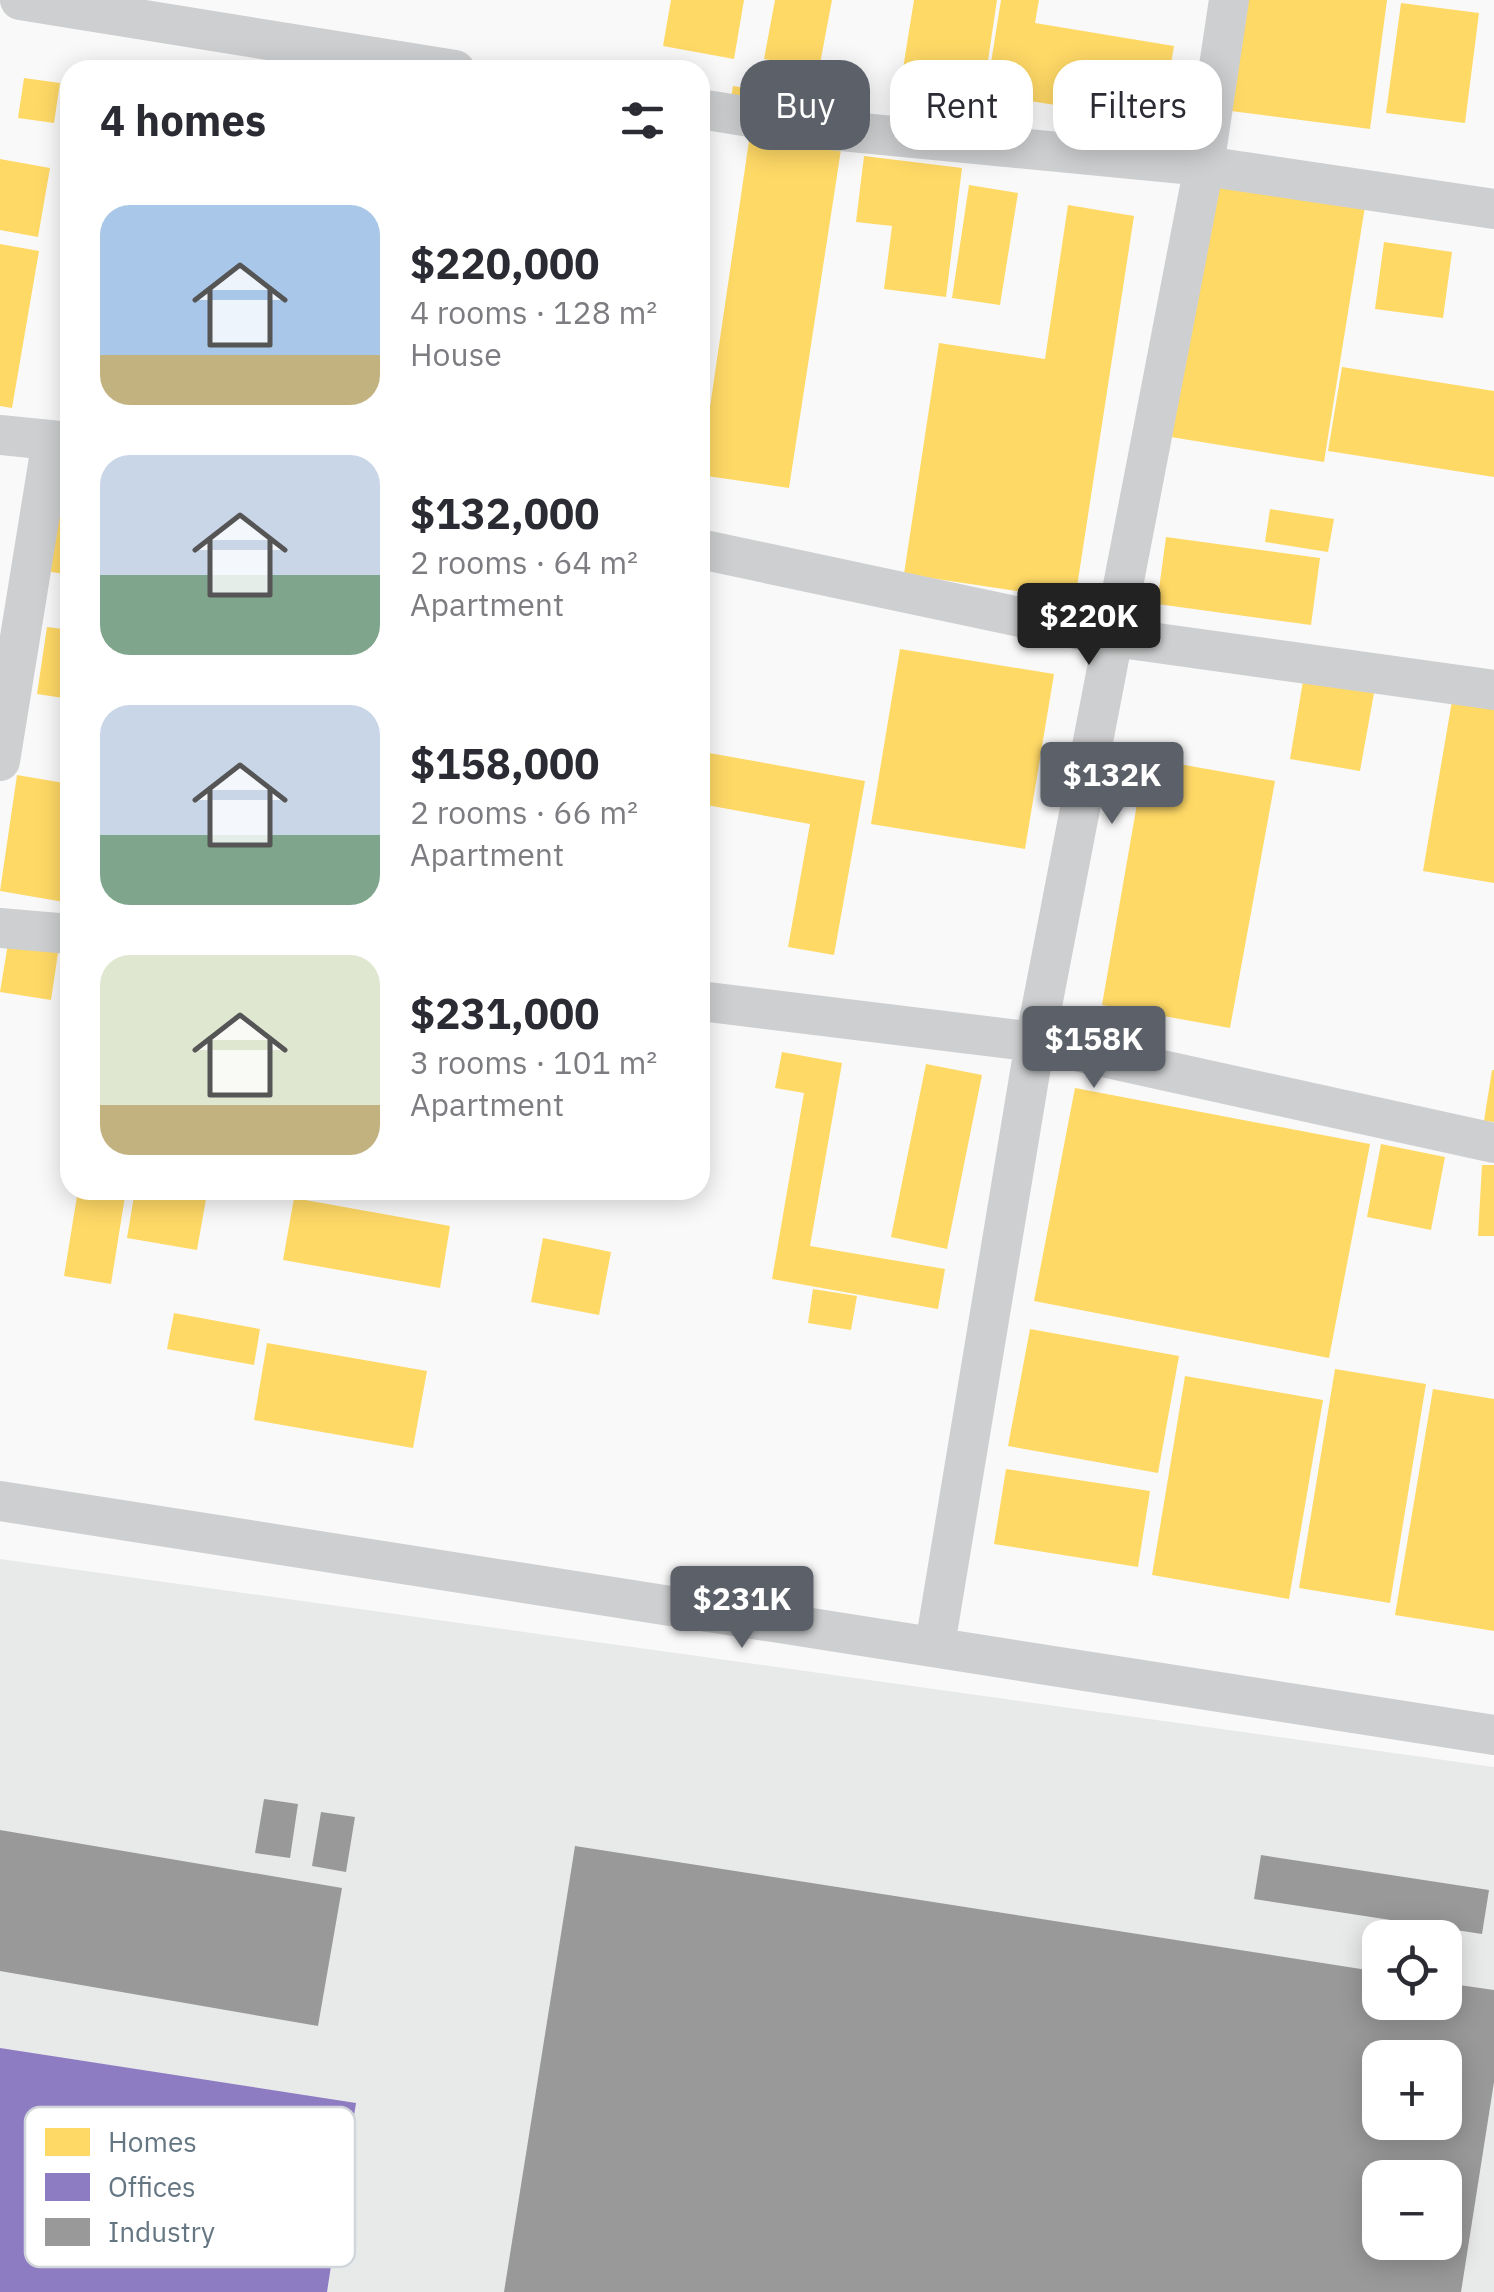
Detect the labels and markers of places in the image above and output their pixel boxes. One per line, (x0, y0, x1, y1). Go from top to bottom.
pin: $220K (1019, 583, 1159, 668)
pin: $132K (1042, 742, 1182, 827)
pin: $158K (1024, 1006, 1164, 1091)
pin: $231K (672, 1566, 812, 1651)

